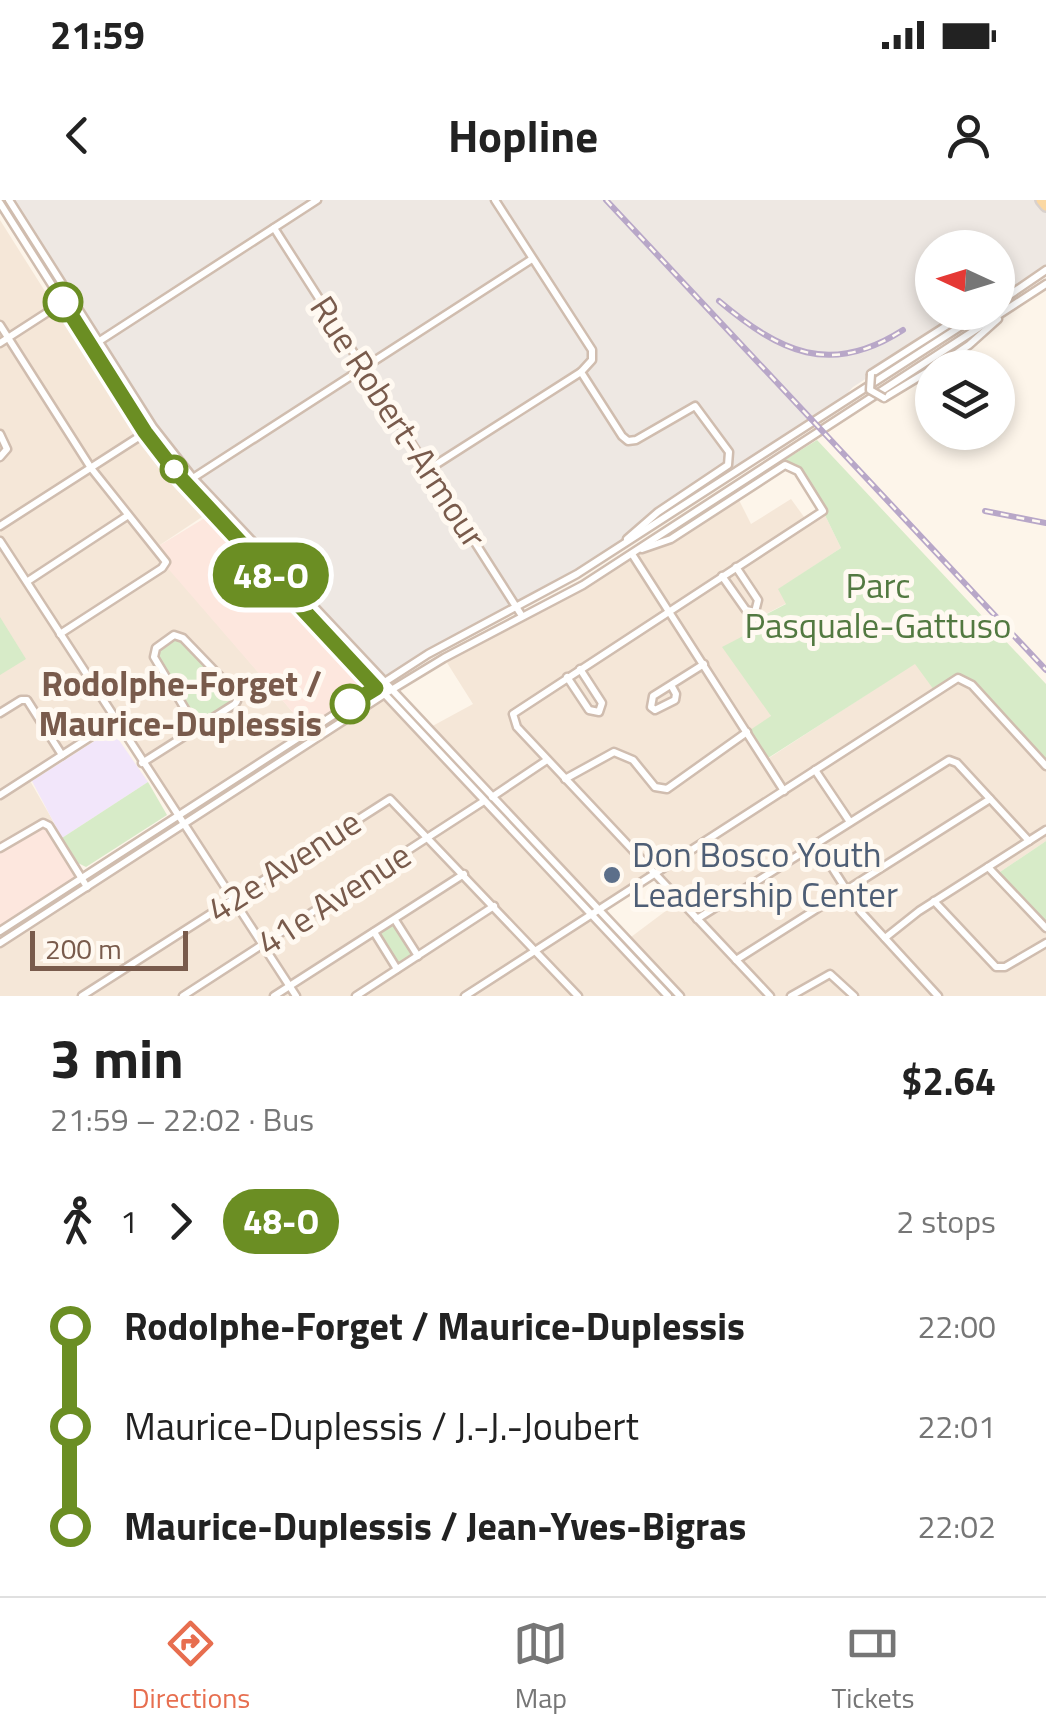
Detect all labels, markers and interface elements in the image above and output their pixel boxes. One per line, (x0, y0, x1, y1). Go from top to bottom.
text: 21:59 (50, 6, 145, 64)
text: Hopline (448, 101, 598, 169)
icon: back (50, 108, 105, 163)
icon: person (941, 108, 996, 163)
north arrow (915, 230, 1015, 330)
map controls (915, 230, 1015, 450)
unlabelled marker (44, 283, 82, 321)
street label: Rue Robert-Armour (297, 285, 501, 558)
button: layers (915, 350, 1015, 450)
unlabelled marker (161, 456, 187, 482)
line badge: 48-O (201, 542, 341, 608)
text: 48-O (233, 548, 309, 602)
park label: Parc Pasquale-Gattuso (744, 558, 1012, 652)
place label: Rodolphe-Forget / Maurice-Duplessis (38, 656, 322, 750)
marker: Rodolphe-Forget / Maurice-Duplessis (331, 685, 369, 723)
street label: 42e Avenue (196, 795, 371, 935)
place label: Don Bosco Youth Leadership Center (632, 827, 898, 921)
street label: 41e Avenue (246, 828, 421, 968)
marker: Don Bosco Youth Leadership Center (601, 864, 623, 886)
scale bar (30, 926, 188, 970)
text: 200 m (45, 927, 122, 970)
text: 3 min (50, 1016, 184, 1099)
text: $2.64 (901, 1052, 996, 1110)
text: 21:59 – 22:02 · Bus (50, 1095, 314, 1143)
icon: walk (50, 1194, 105, 1249)
icon: forward (153, 1194, 208, 1249)
text: 48-O (243, 1194, 319, 1248)
text: 1 (120, 1197, 138, 1245)
text: 2 stops (896, 1197, 996, 1245)
text: Rodolphe-Forget / Maurice-Duplessis (124, 1297, 745, 1355)
text: 22:00 (917, 1302, 996, 1350)
text: Maurice-Duplessis / J.-J.-Joubert (124, 1397, 639, 1455)
text: 22:01 (917, 1402, 996, 1450)
text: Maurice-Duplessis / Jean-Yves-Bigras (124, 1497, 747, 1555)
text: 22:02 (917, 1502, 996, 1550)
tab: Directions (132, 1616, 250, 1719)
tab: Map (513, 1616, 568, 1719)
tab: Tickets (831, 1616, 914, 1719)

